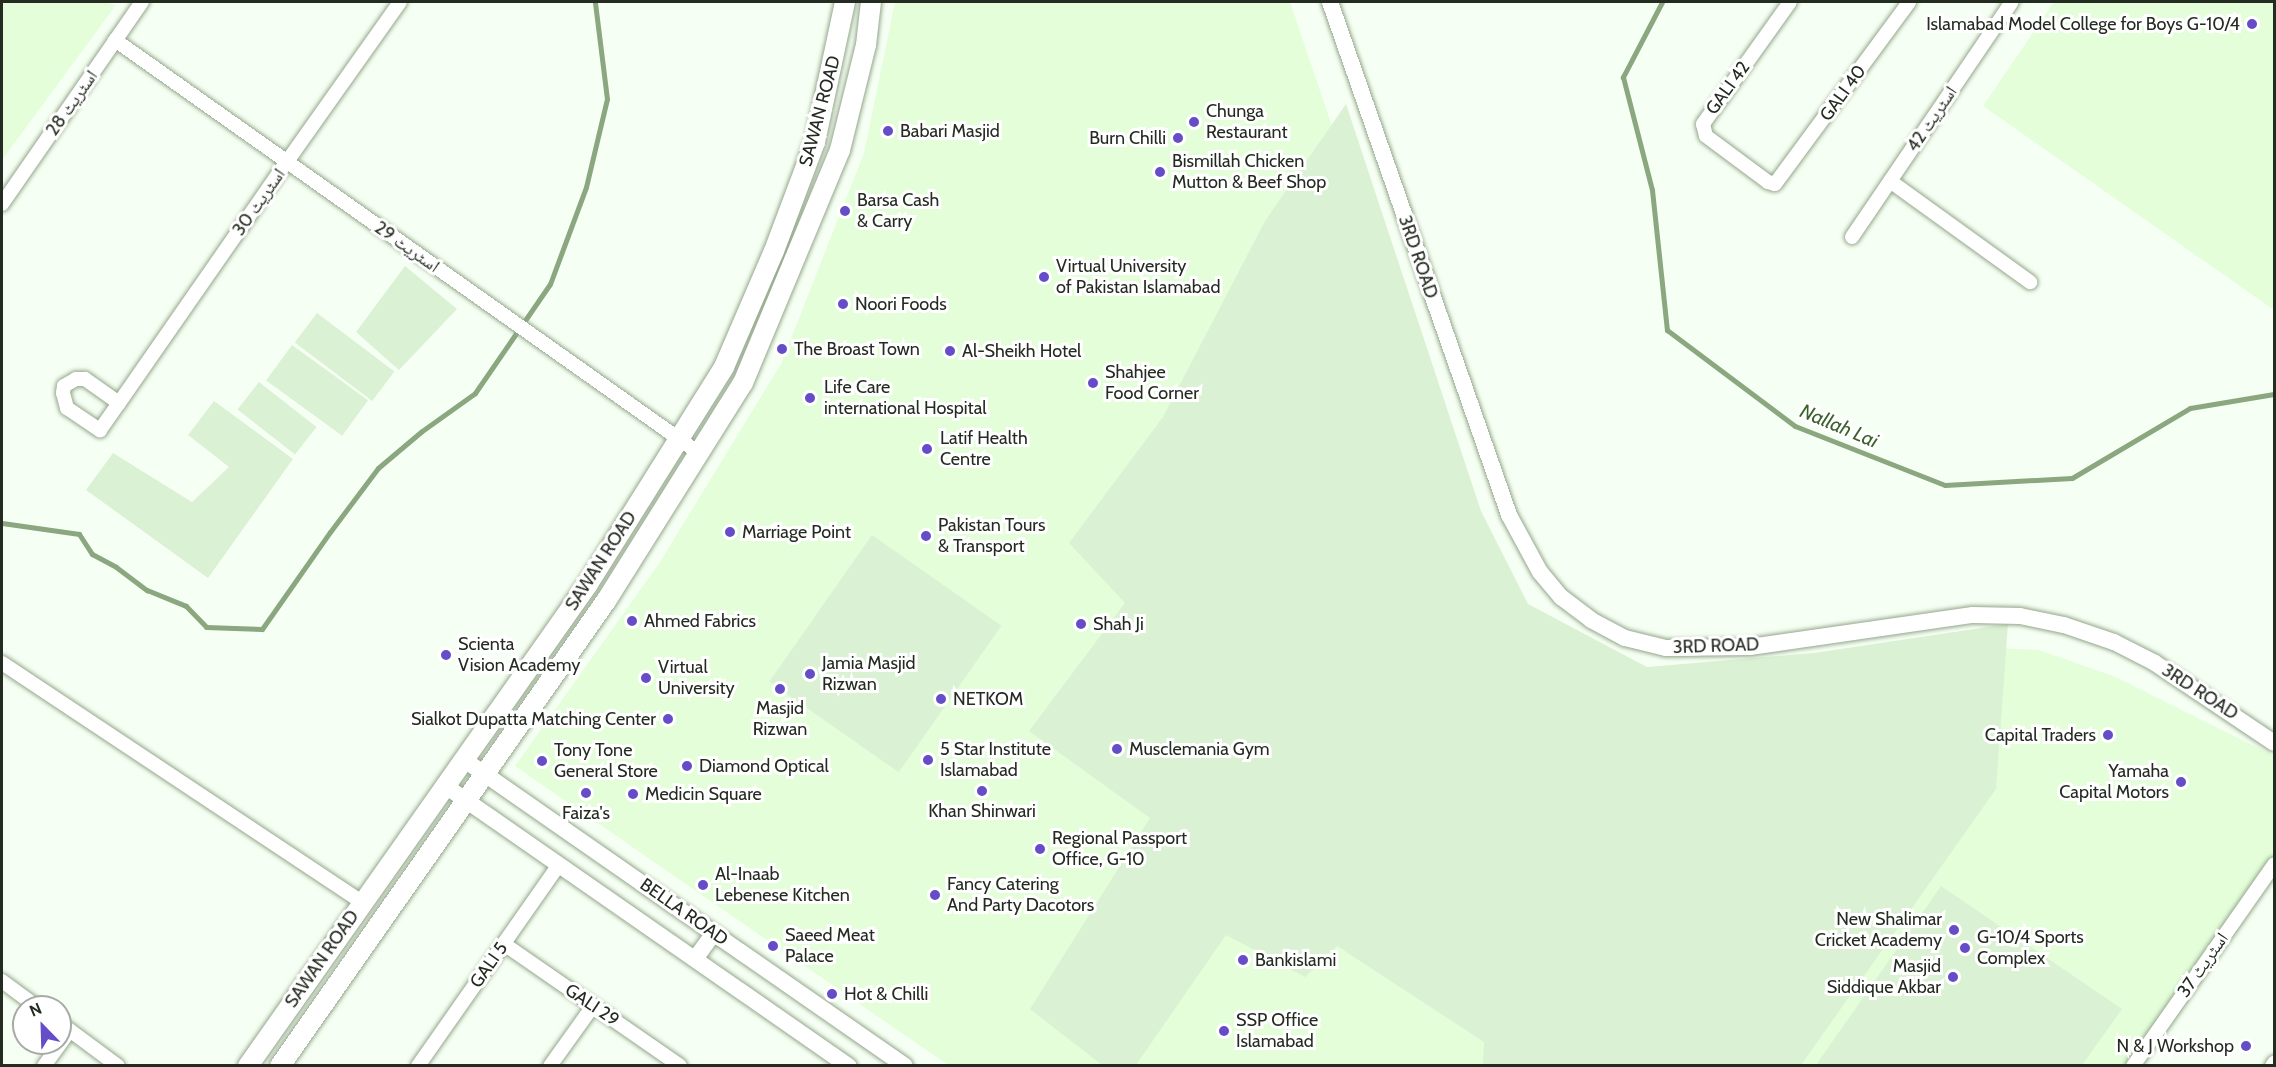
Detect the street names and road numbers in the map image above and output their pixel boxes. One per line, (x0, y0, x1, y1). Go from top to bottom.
street label: SAWAN ROAD (795, 53, 845, 169)
street label: GALI 42 (1701, 57, 1755, 119)
street label: GALI 40 (1816, 61, 1870, 125)
street label: اسٹریٹ 28 (42, 66, 102, 140)
street label: اسٹریٹ 42 (1902, 82, 1962, 156)
street label: اسٹریٹ 30 (228, 164, 290, 240)
street label: 3RD ROAD (1394, 213, 1442, 301)
street label: اسٹریٹ 29 (370, 217, 444, 277)
street label: SAWAN ROAD (561, 507, 641, 615)
street label: 3RD ROAD (1672, 634, 1760, 658)
street label: 3RD ROAD (2158, 659, 2242, 725)
street label: BELLA ROAD (636, 874, 732, 950)
street label: SAWAN ROAD (281, 906, 363, 1012)
street label: اسٹریٹ 37 (2173, 929, 2233, 1001)
street label: GALI 5 (466, 938, 512, 992)
street label: GALI 29 (561, 979, 623, 1031)

